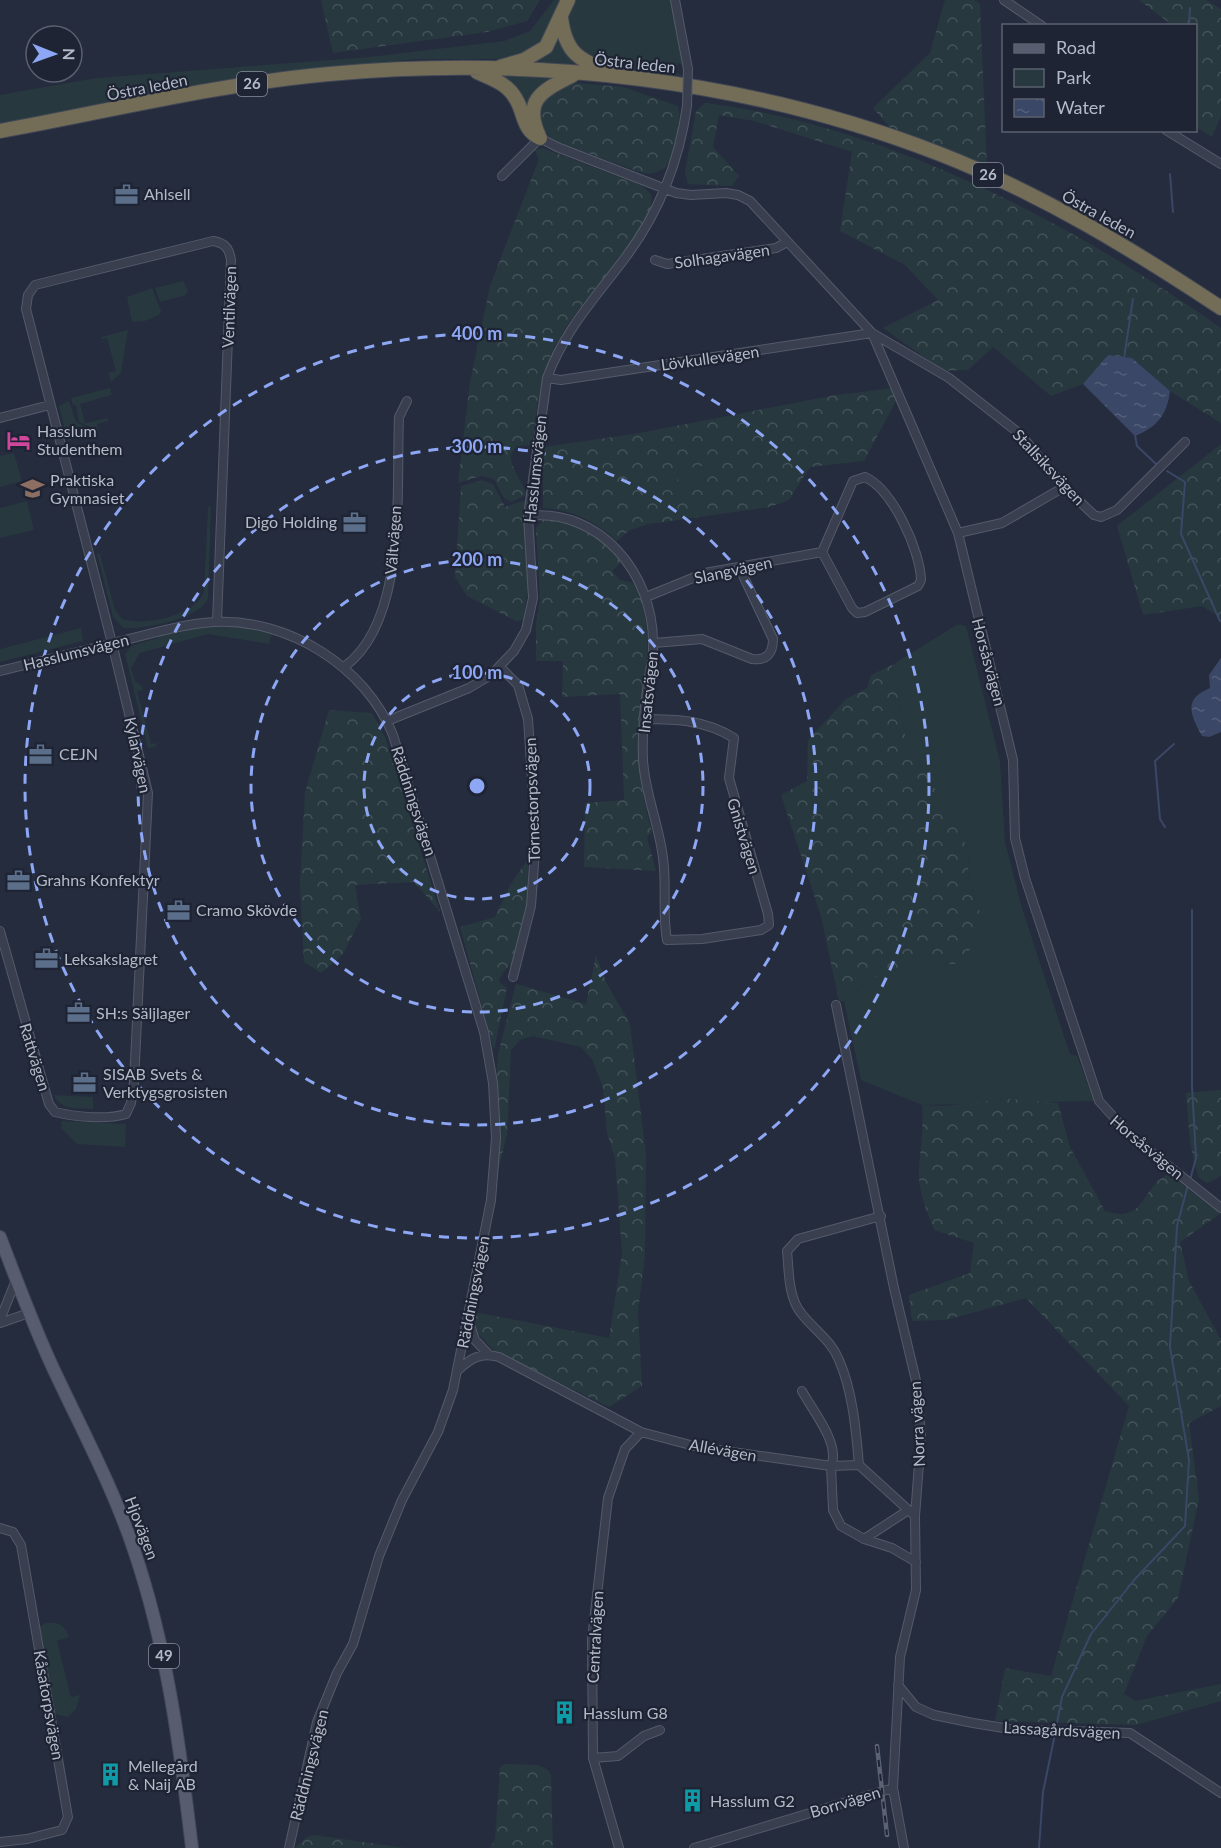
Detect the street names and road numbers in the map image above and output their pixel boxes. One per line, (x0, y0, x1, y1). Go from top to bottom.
street label: Östra leden (593, 49, 677, 76)
street label: Östra leden (105, 69, 189, 104)
road number: 26 (237, 72, 267, 96)
road number: 26 (973, 163, 1003, 187)
street label: Östra leden (1059, 185, 1140, 242)
street label: Solhagavägen (673, 239, 771, 272)
street label: Ventilvägen (218, 266, 239, 348)
street label: Lövkullevägen (659, 341, 760, 374)
street label: Hasslumsvägen (519, 414, 550, 524)
street label: Stallsiksvägen (1009, 425, 1089, 509)
street label: Vältvägen (381, 505, 404, 575)
street label: Slangvägen (692, 552, 774, 587)
street label: Horsåsvägen (969, 616, 1010, 708)
street label: Hasslumsvägen (21, 629, 131, 674)
street label: Insatsvägen (634, 650, 661, 734)
street label: Kylarvägen (121, 715, 156, 795)
street label: Törnestorpsvägen (520, 737, 543, 863)
street label: Räddningsvägen (388, 744, 441, 858)
street label: Gnistvägen (724, 795, 765, 876)
street label: Rattvägen (16, 1020, 55, 1093)
street label: Horsåsvägen (1107, 1110, 1188, 1183)
street label: Räddningsvägen (452, 1234, 493, 1350)
street label: Norra vägen (905, 1381, 928, 1467)
street label: Allévägen (688, 1434, 758, 1465)
street label: Hjovägen (122, 1493, 163, 1562)
street label: Centralvägen (583, 1590, 606, 1684)
road number: 49 (149, 1644, 179, 1668)
street label: Kåsatorpsvägen (30, 1648, 69, 1761)
street label: Räddningsvägen (285, 1707, 332, 1823)
street label: Lassagårdsvägen (1003, 1717, 1121, 1742)
street label: Borrvägen (807, 1782, 882, 1821)

